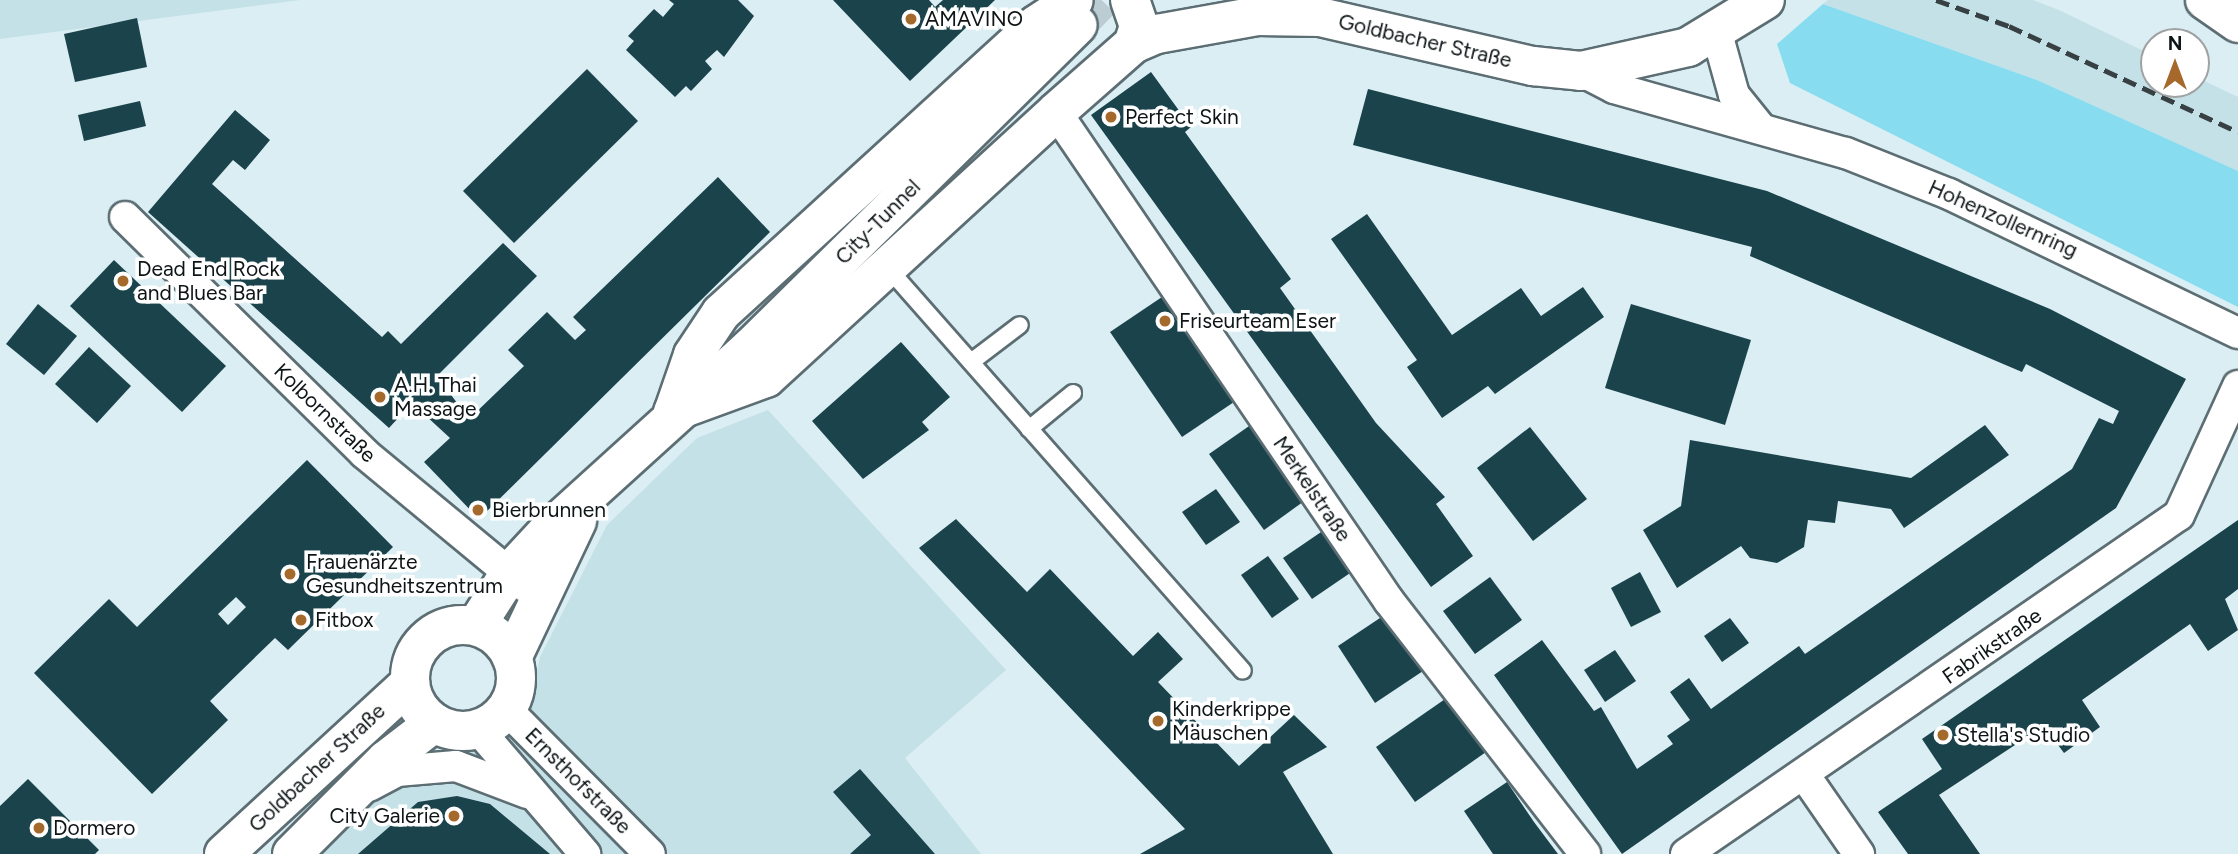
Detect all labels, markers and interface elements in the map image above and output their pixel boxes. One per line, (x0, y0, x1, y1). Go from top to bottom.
place label: AMAVINO (925, 6, 1023, 32)
street label: Goldbacher Straße (1336, 9, 1514, 73)
marker: AMAVINO (903, 11, 919, 27)
north arrow (2140, 28, 2210, 98)
text: N (2168, 32, 2182, 55)
place label: Perfect Skin (1125, 104, 1239, 130)
marker: Perfect Skin (1103, 109, 1119, 125)
street label: City-Tunnel (830, 174, 926, 270)
street label: Hohenzollernring (1924, 175, 2082, 263)
place label: Dead End Rock and Blues Bar (137, 256, 280, 306)
marker: Dead End Rock and Blues Bar (115, 273, 131, 289)
place label: Friseurteam Eser (1179, 308, 1336, 334)
marker: Friseurteam Eser (1157, 313, 1173, 329)
street label: Kolbornstraße (269, 358, 381, 468)
place label: A.H. Thai Massage (394, 372, 477, 422)
marker: A.H. Thai Massage (372, 389, 388, 405)
street label: Merkelstraße (1268, 432, 1356, 546)
place label: Bierbrunnen (492, 497, 606, 523)
marker: Bierbrunnen (470, 502, 486, 518)
place label: Frauenärzte Gesundheitszentrum (306, 549, 503, 599)
marker: Frauenärzte Gesundheitszentrum (280, 564, 300, 584)
street label: Fabrikstraße (1938, 603, 2046, 689)
place label: Fitbox (315, 607, 374, 633)
marker: Fitbox (293, 612, 309, 628)
place label: Kinderkrippe Mäuschen (1172, 696, 1291, 746)
street label: Goldbacher Straße (244, 698, 390, 838)
marker: Kinderkrippe Mäuschen (1150, 713, 1166, 729)
place label: Stella's Studio (1957, 722, 2090, 748)
street label: Ernsthofstraße (520, 723, 636, 839)
marker: Stella's Studio (1935, 727, 1951, 743)
place label: City Galerie (330, 803, 440, 829)
marker: City Galerie (446, 808, 462, 824)
place label: Dormero (53, 815, 135, 841)
marker: Dormero (31, 820, 47, 836)

